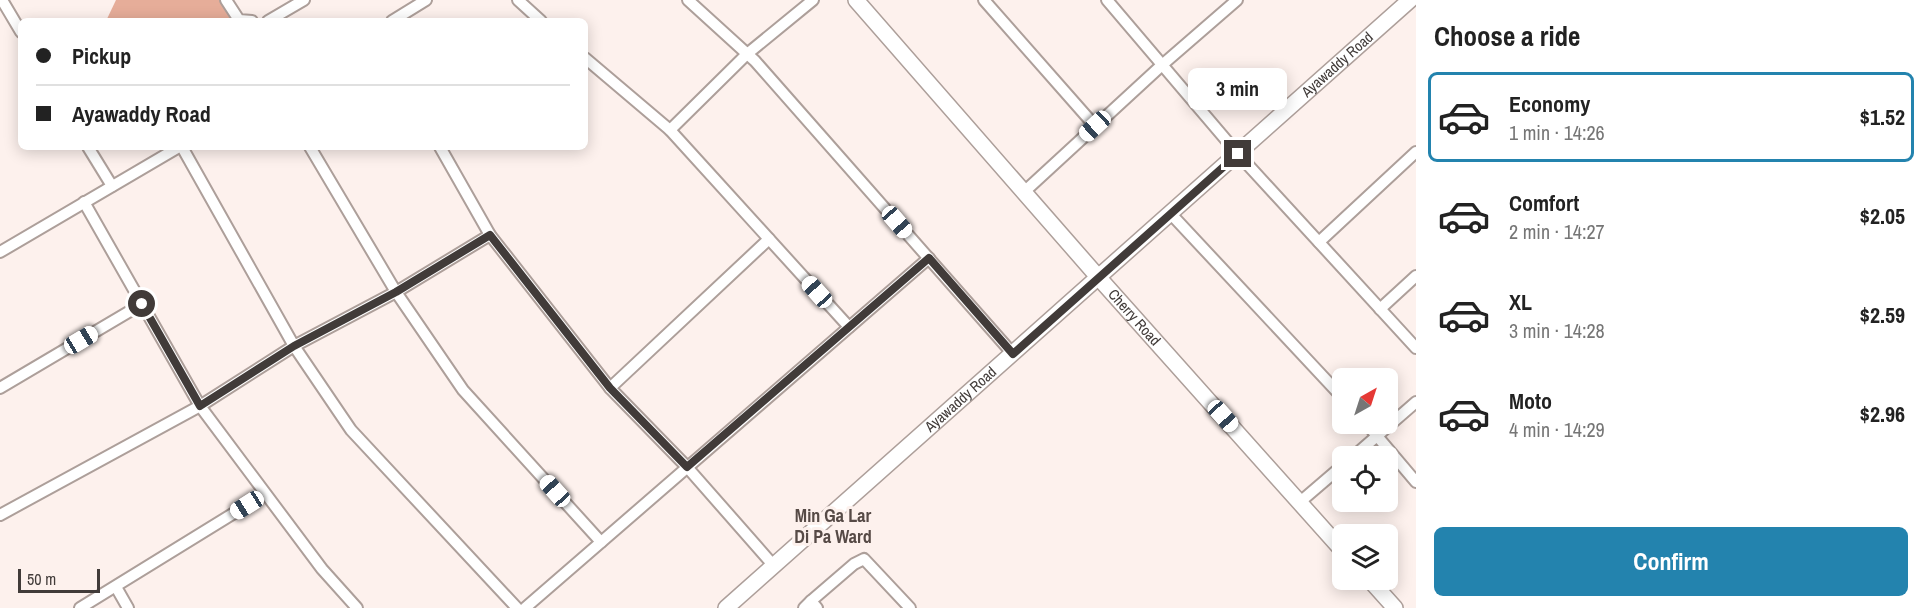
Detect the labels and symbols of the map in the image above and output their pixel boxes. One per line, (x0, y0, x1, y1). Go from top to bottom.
street label: Ayawaddy Road (1296, 27, 1377, 102)
callout: 3 min (1188, 67, 1288, 109)
car (1076, 107, 1114, 145)
route end (1224, 140, 1251, 167)
car (878, 203, 916, 241)
car (798, 273, 836, 311)
street label: Cherry Road (1103, 284, 1166, 350)
route start (128, 290, 155, 317)
car (61, 323, 101, 357)
street label: Ayawaddy Road (919, 361, 1001, 437)
north arrow (1332, 368, 1398, 434)
car (1204, 397, 1242, 435)
car (536, 472, 574, 510)
car (227, 488, 267, 522)
district label: Min Ga Lar Di Pa Ward (794, 503, 872, 549)
scale bar (18, 566, 100, 594)

